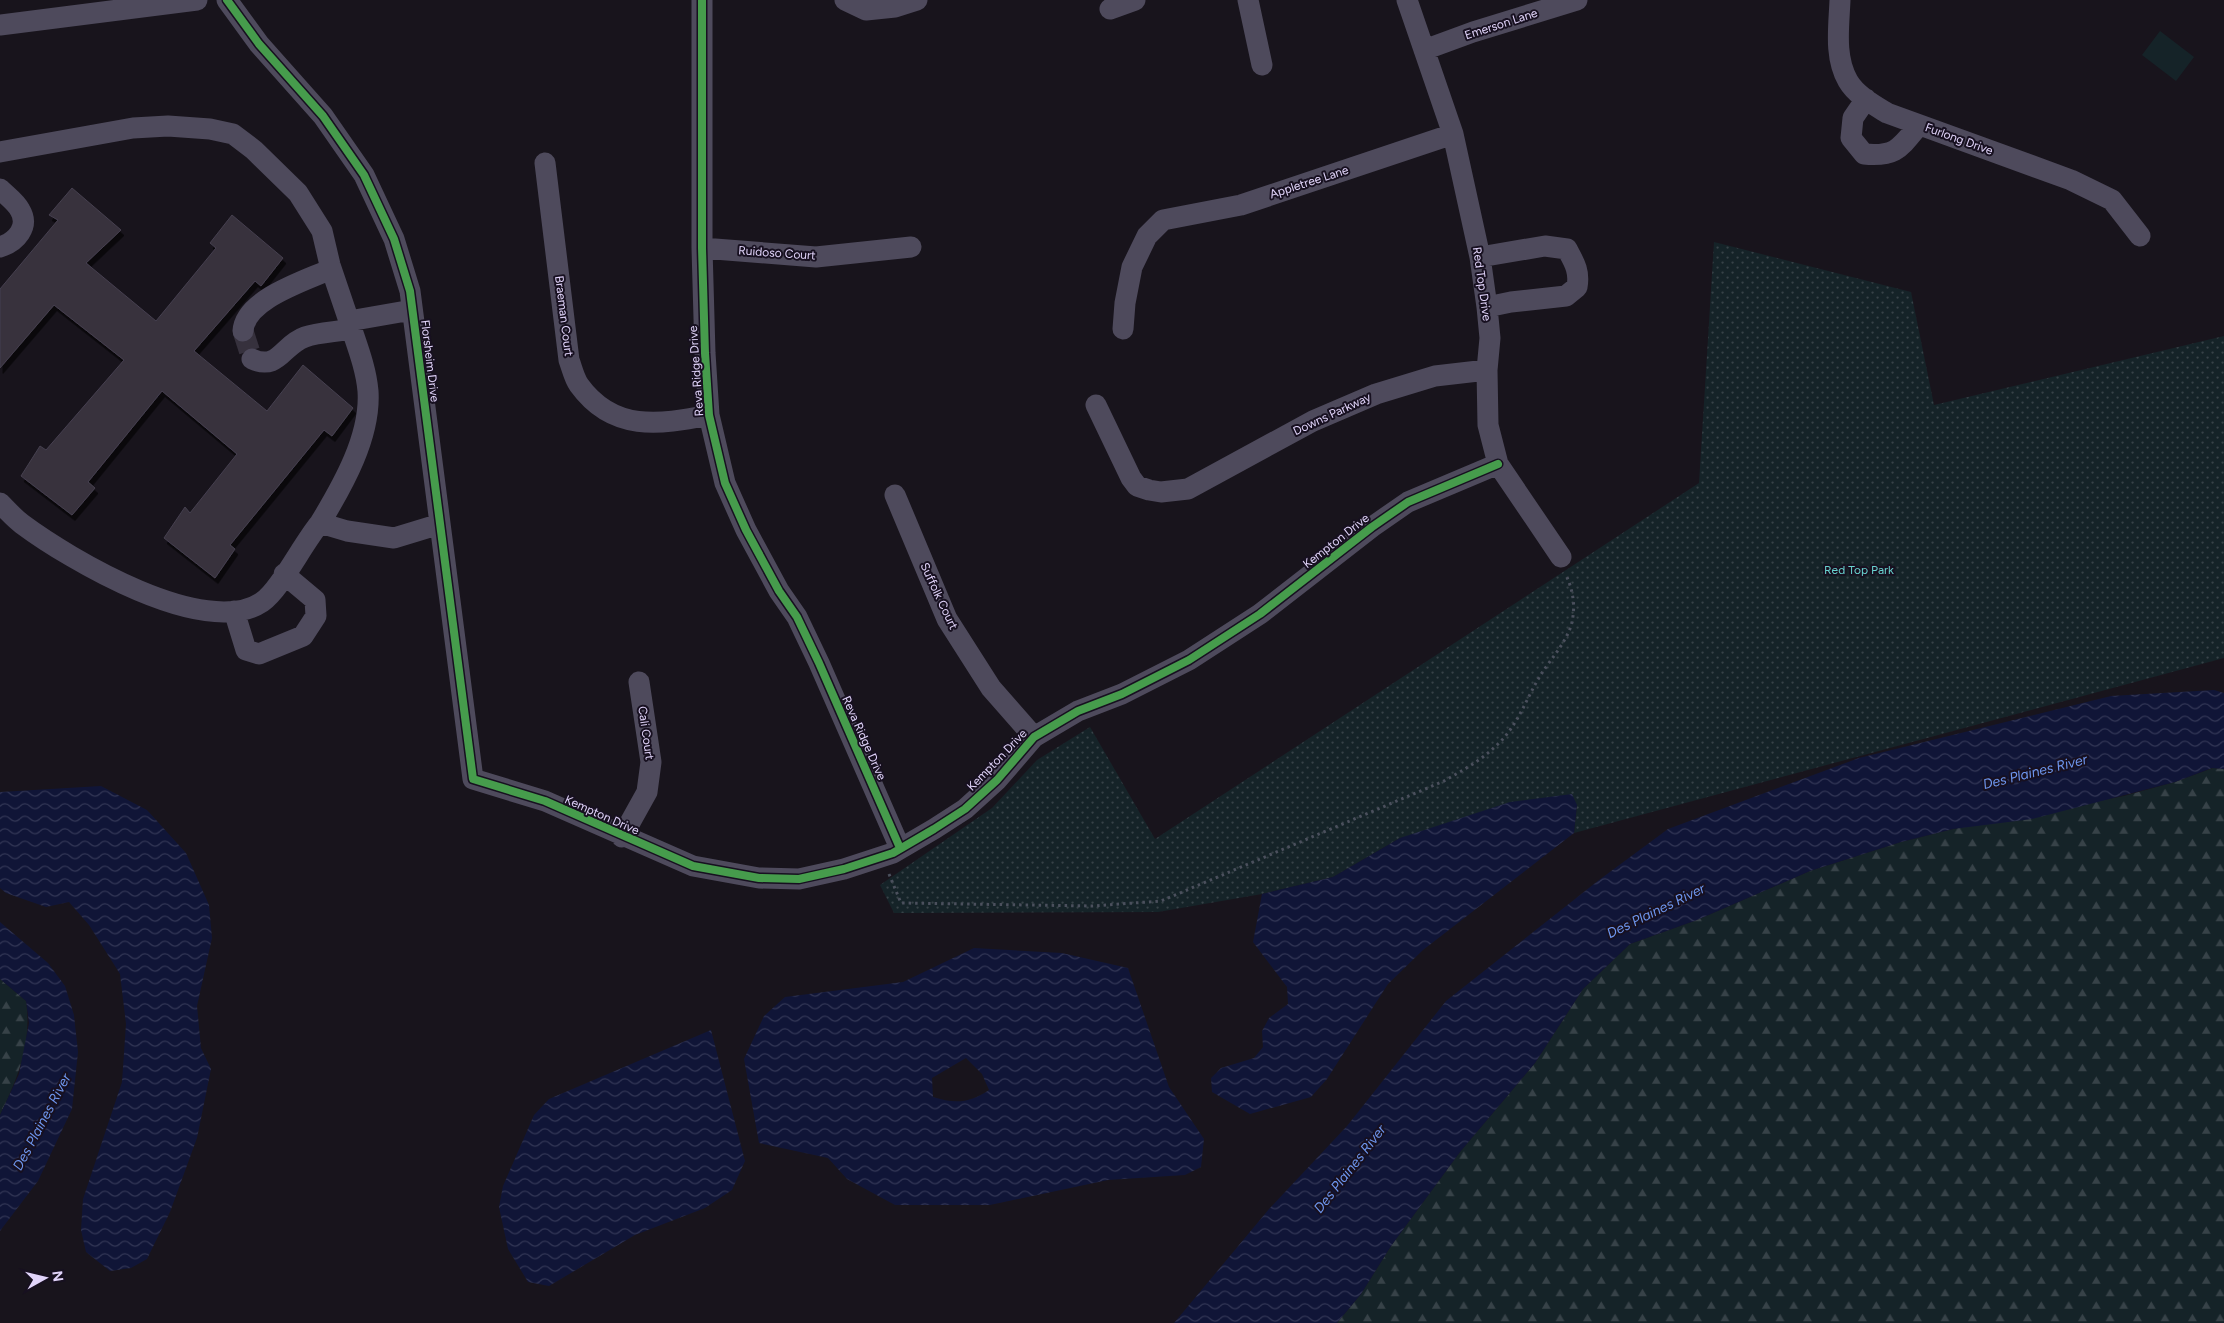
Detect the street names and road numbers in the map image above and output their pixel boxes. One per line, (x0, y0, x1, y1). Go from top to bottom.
street label: Emerson Lane (1463, 6, 1540, 42)
street label: Furlong Drive (1923, 120, 1995, 158)
street label: Appletree Lane (1268, 163, 1350, 201)
street label: Ruidoso Court (738, 243, 817, 263)
street label: Red Top Drive (1470, 246, 1494, 322)
street label: Braeman Court (552, 275, 576, 357)
street label: Florsheim Drive (418, 319, 442, 403)
street label: Reva Ridge Drive (686, 325, 706, 417)
street label: Downs Parkway (1291, 390, 1374, 438)
street label: Kempton Drive (1300, 511, 1372, 571)
street label: Suffolk Court (917, 560, 961, 632)
street label: Reva Ridge Drive (839, 694, 889, 783)
street label: Cali Court (635, 705, 657, 761)
street label: Kempton Drive (964, 726, 1030, 794)
street label: Kempton Drive (563, 792, 642, 838)

